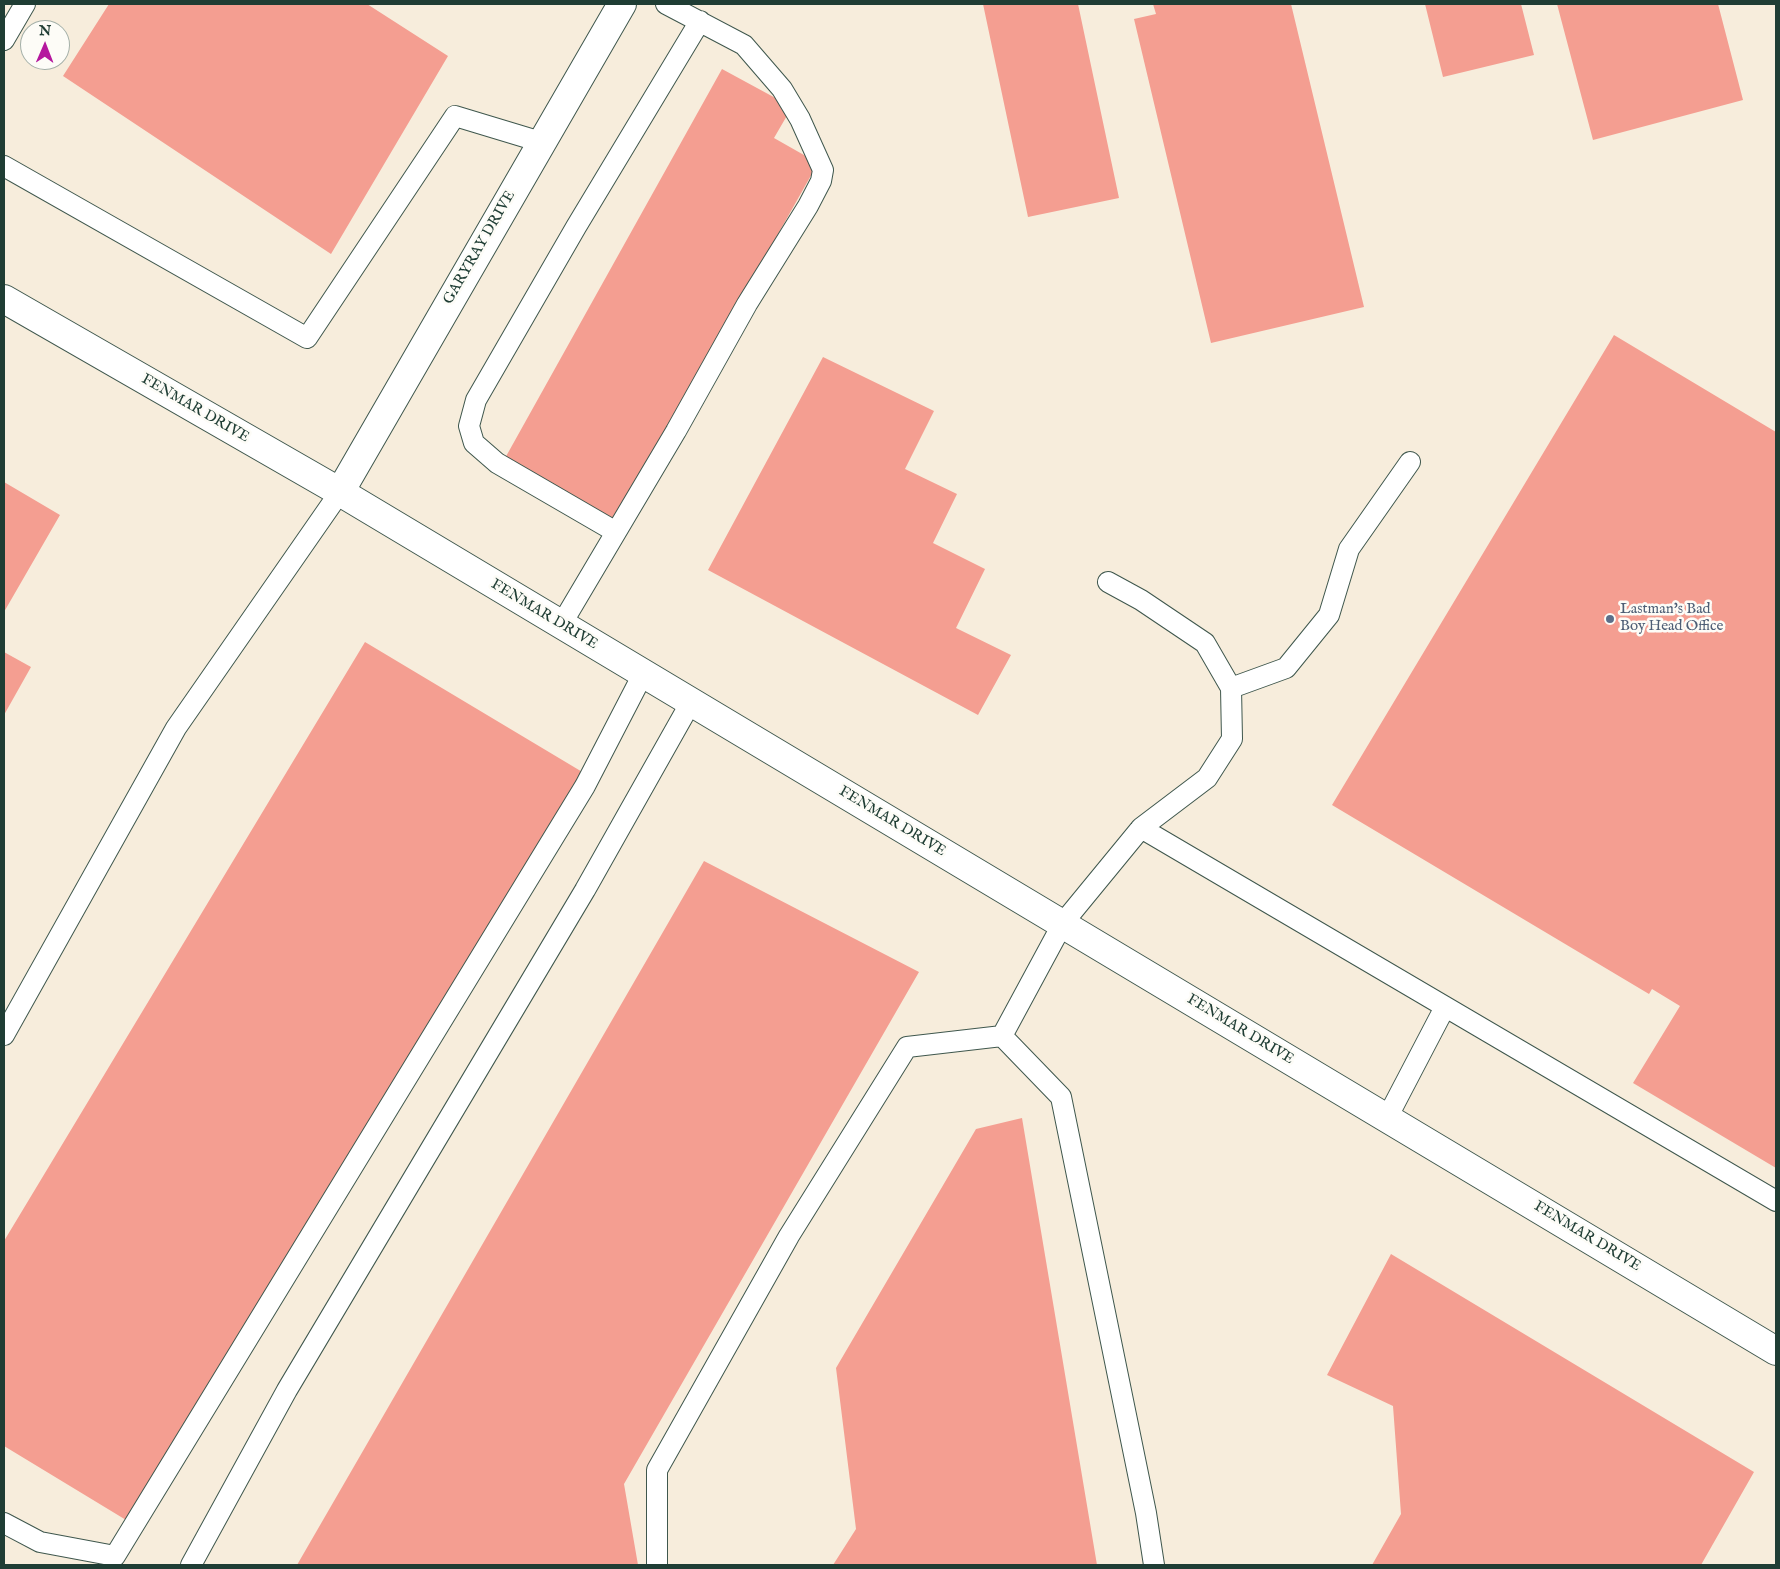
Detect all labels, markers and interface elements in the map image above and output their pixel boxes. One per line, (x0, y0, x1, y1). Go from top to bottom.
north arrow (20, 20, 70, 70)
text: N (39, 22, 51, 40)
street label: GARYRAY DRIVE (440, 188, 520, 308)
street label: FENMAR DRIVE (138, 371, 252, 447)
street label: FENMAR DRIVE (487, 576, 601, 654)
place label: Lastman's Bad Boy Head Office (1620, 601, 1723, 636)
marker: Lastman's Bad Boy Head Office (1604, 613, 1616, 625)
street label: FENMAR DRIVE (835, 783, 949, 861)
street label: FENMAR DRIVE (1183, 991, 1297, 1069)
street label: FENMAR DRIVE (1530, 1198, 1644, 1276)

